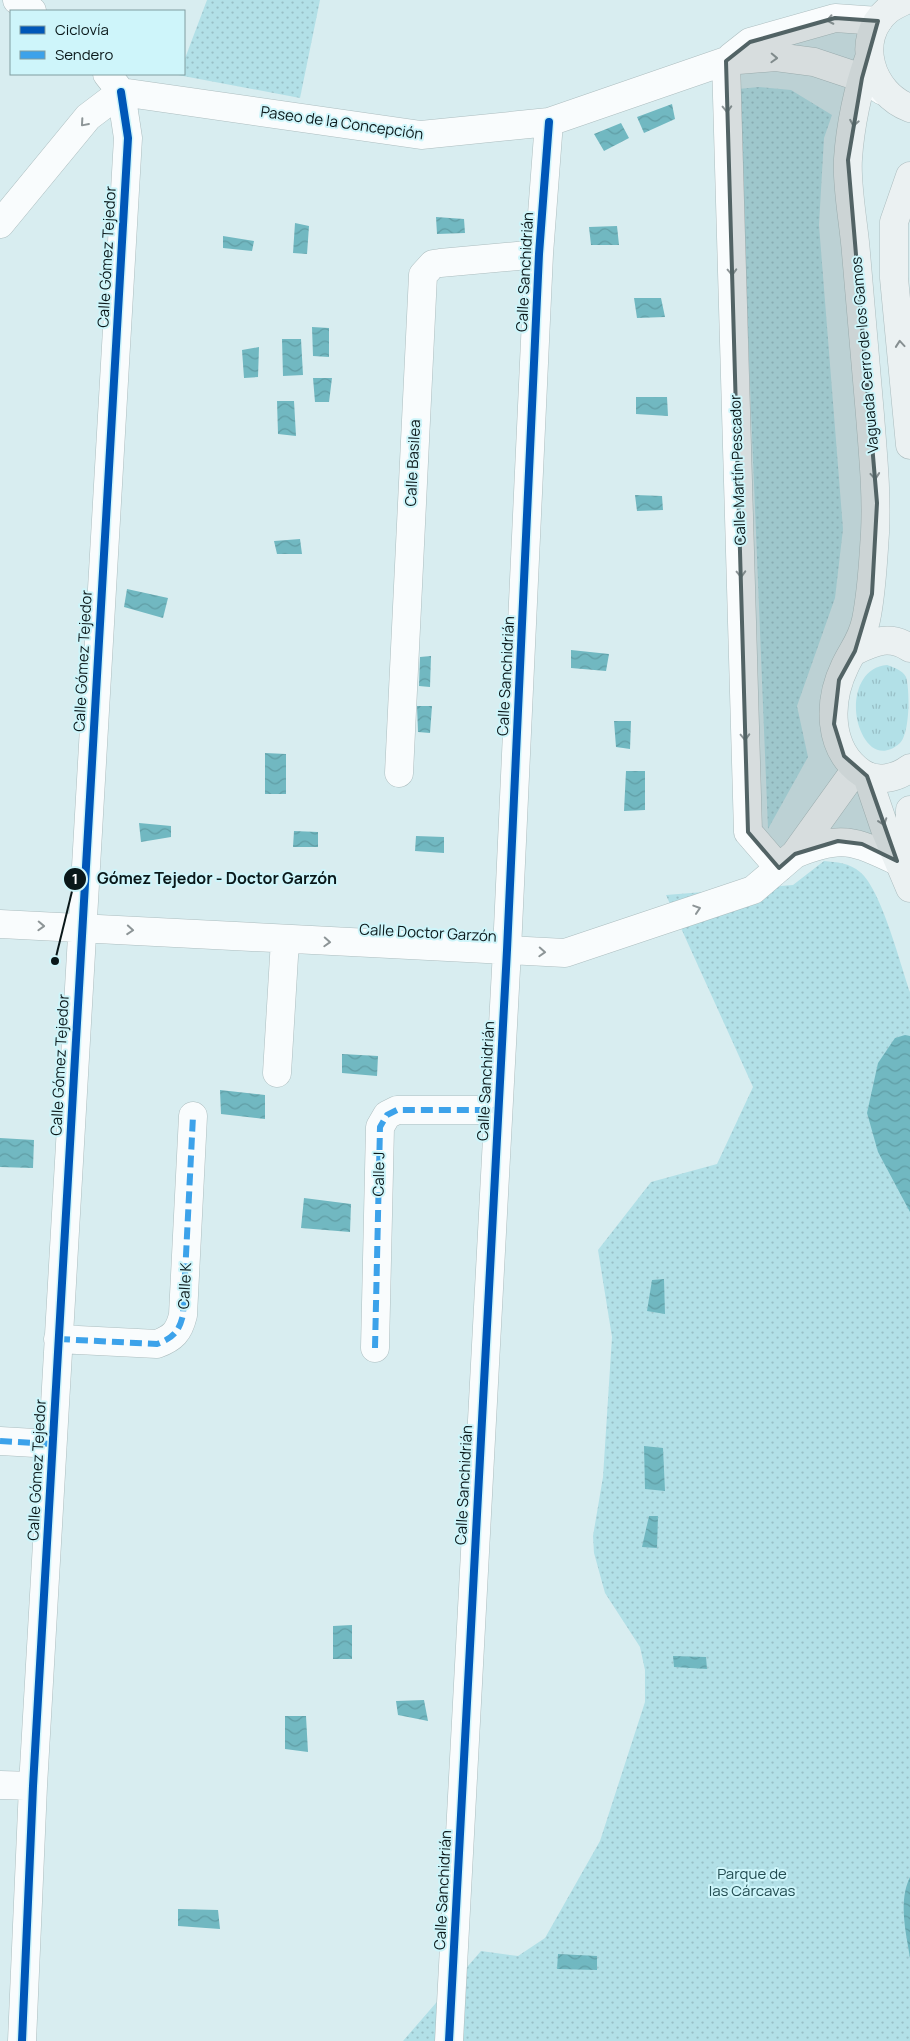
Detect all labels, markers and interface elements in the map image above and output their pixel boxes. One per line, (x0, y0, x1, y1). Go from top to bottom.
legend (10, 10, 185, 75)
one-way arrow (825, 14, 834, 25)
text: Ciclovía (55, 19, 109, 40)
text: Sendero (55, 44, 114, 65)
one-way arrow (771, 53, 779, 63)
street label: Paseo de la Concepción (259, 101, 425, 144)
one-way arrow (722, 106, 732, 114)
one-way arrow (80, 117, 89, 126)
one-way arrow (849, 118, 859, 127)
street label: Calle Gómez Tejedor (92, 185, 121, 328)
street label: Calle Sanchidrián (511, 211, 538, 332)
street label: Vaguada Cerro de los Gamos (845, 256, 884, 454)
one-way arrow (727, 268, 737, 276)
one-way arrow (895, 340, 906, 348)
street label: Calle Martín Pescador (724, 394, 751, 546)
street label: Calle Basilea (400, 419, 425, 507)
one-way arrow (869, 472, 880, 480)
one-way arrow (735, 570, 746, 578)
street label: Calle Gómez Tejedor (68, 589, 97, 732)
street label: Calle Sanchidrián (492, 615, 519, 736)
one-way arrow (740, 733, 751, 741)
one-way arrow (877, 818, 887, 826)
callout: Gómez Tejedor - Doctor Garzón (62, 863, 348, 894)
text: Gómez Tejedor - Doctor Garzón (97, 867, 337, 889)
text: 1 (72, 868, 78, 889)
one-way arrow (693, 905, 701, 915)
street label: Calle Doctor Garzón (359, 918, 497, 947)
one-way arrow (37, 920, 45, 931)
one-way arrow (126, 925, 134, 936)
one-way arrow (324, 937, 331, 947)
one-way arrow (538, 946, 546, 957)
street label: Calle Gómez Tejedor (45, 993, 74, 1136)
street label: Calle Sanchidrián (472, 1020, 499, 1141)
street label: Calle J (368, 1151, 389, 1197)
street label: Calle K (173, 1262, 196, 1310)
street label: Calle Gómez Tejedor (22, 1398, 51, 1541)
street label: Calle Sanchidrián (450, 1424, 477, 1545)
street label: Calle Sanchidrián (429, 1829, 456, 1950)
park label: Parque de las Cárcavas (709, 1863, 795, 1901)

